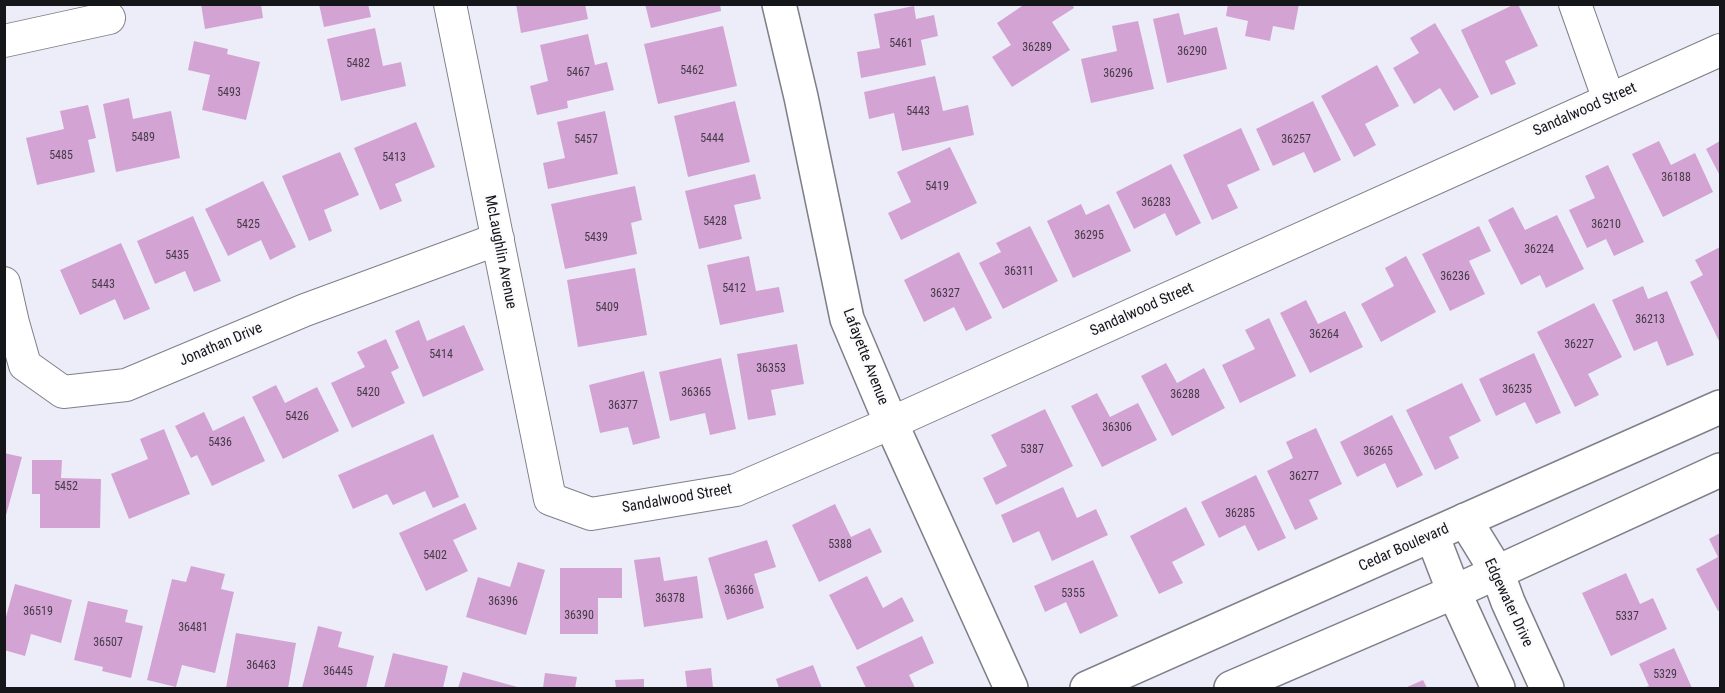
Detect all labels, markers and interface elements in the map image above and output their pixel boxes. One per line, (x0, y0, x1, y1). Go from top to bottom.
house number: 5461 (889, 37, 913, 51)
house number: 36289 (1022, 41, 1052, 55)
house number: 36290 (1177, 45, 1207, 59)
house number: 5482 (346, 57, 370, 71)
house number: 5462 (680, 64, 704, 78)
house number: 5467 (566, 66, 590, 80)
house number: 36296 (1103, 67, 1133, 81)
street label: Sandalwood Street (1531, 79, 1639, 141)
house number: 5493 (217, 86, 241, 100)
house number: 5443 (906, 105, 930, 119)
house number: 5489 (131, 131, 155, 145)
house number: 5444 (700, 132, 724, 146)
house number: 5457 (574, 133, 598, 147)
house number: 36257 (1281, 133, 1311, 147)
house number: 5485 (49, 149, 73, 163)
house number: 5413 (382, 151, 406, 165)
house number: 36188 (1661, 171, 1691, 185)
house number: 5419 (925, 180, 949, 194)
street label: McLaughlin Avenue (480, 194, 520, 310)
house number: 36283 (1141, 196, 1171, 210)
house number: 5428 (703, 215, 727, 229)
house number: 5425 (236, 218, 260, 232)
house number: 36210 (1591, 218, 1621, 232)
house number: 36295 (1074, 229, 1104, 243)
house number: 5439 (584, 231, 608, 245)
house number: 36224 (1524, 243, 1554, 257)
house number: 5435 (165, 249, 189, 263)
house number: 36311 (1004, 265, 1034, 279)
house number: 36236 (1440, 270, 1470, 284)
house number: 5443 (91, 278, 115, 292)
street label: Sandalwood Street (1088, 279, 1196, 341)
house number: 5412 (722, 282, 746, 296)
house number: 36327 (930, 287, 960, 301)
house number: 5409 (595, 301, 619, 315)
street label: Lafayette Avenue (838, 306, 892, 408)
house number: 36213 (1635, 313, 1665, 327)
street label: Jonathan Drive (177, 319, 265, 371)
house number: 36264 (1309, 328, 1339, 342)
house number: 36227 (1564, 338, 1594, 352)
house number: 5414 (429, 348, 453, 362)
house number: 36353 (756, 362, 786, 376)
house number: 36235 (1502, 383, 1532, 397)
house number: 5420 (356, 386, 380, 400)
house number: 36365 (681, 386, 711, 400)
house number: 36288 (1170, 388, 1200, 402)
house number: 36377 (608, 399, 638, 413)
house number: 5426 (285, 410, 309, 424)
house number: 36306 (1102, 421, 1132, 435)
house number: 5436 (208, 436, 232, 450)
house number: 5387 (1020, 443, 1044, 457)
house number: 36265 (1363, 445, 1393, 459)
house number: 36277 (1289, 470, 1319, 484)
house number: 5452 (54, 480, 78, 494)
street label: Sandalwood Street (621, 480, 733, 518)
house number: 36285 (1225, 507, 1255, 521)
street label: Cedar Boulevard (1356, 520, 1452, 576)
house number: 5388 (828, 538, 852, 552)
house number: 5402 (423, 549, 447, 563)
street label: Edgewater Drive (1480, 556, 1536, 650)
house number: 36366 (724, 584, 754, 598)
house number: 5355 (1061, 587, 1085, 601)
house number: 36378 (655, 592, 685, 606)
house number: 36396 (488, 595, 518, 609)
house number: 36519 (23, 605, 53, 619)
house number: 36390 (564, 609, 594, 623)
house number: 5337 (1615, 610, 1639, 624)
house number: 36481 (178, 621, 208, 635)
house number: 36507 (93, 636, 123, 650)
house number: 36463 (246, 659, 276, 673)
house number: 36445 (323, 665, 353, 679)
house number: 5329 (1653, 668, 1677, 682)

